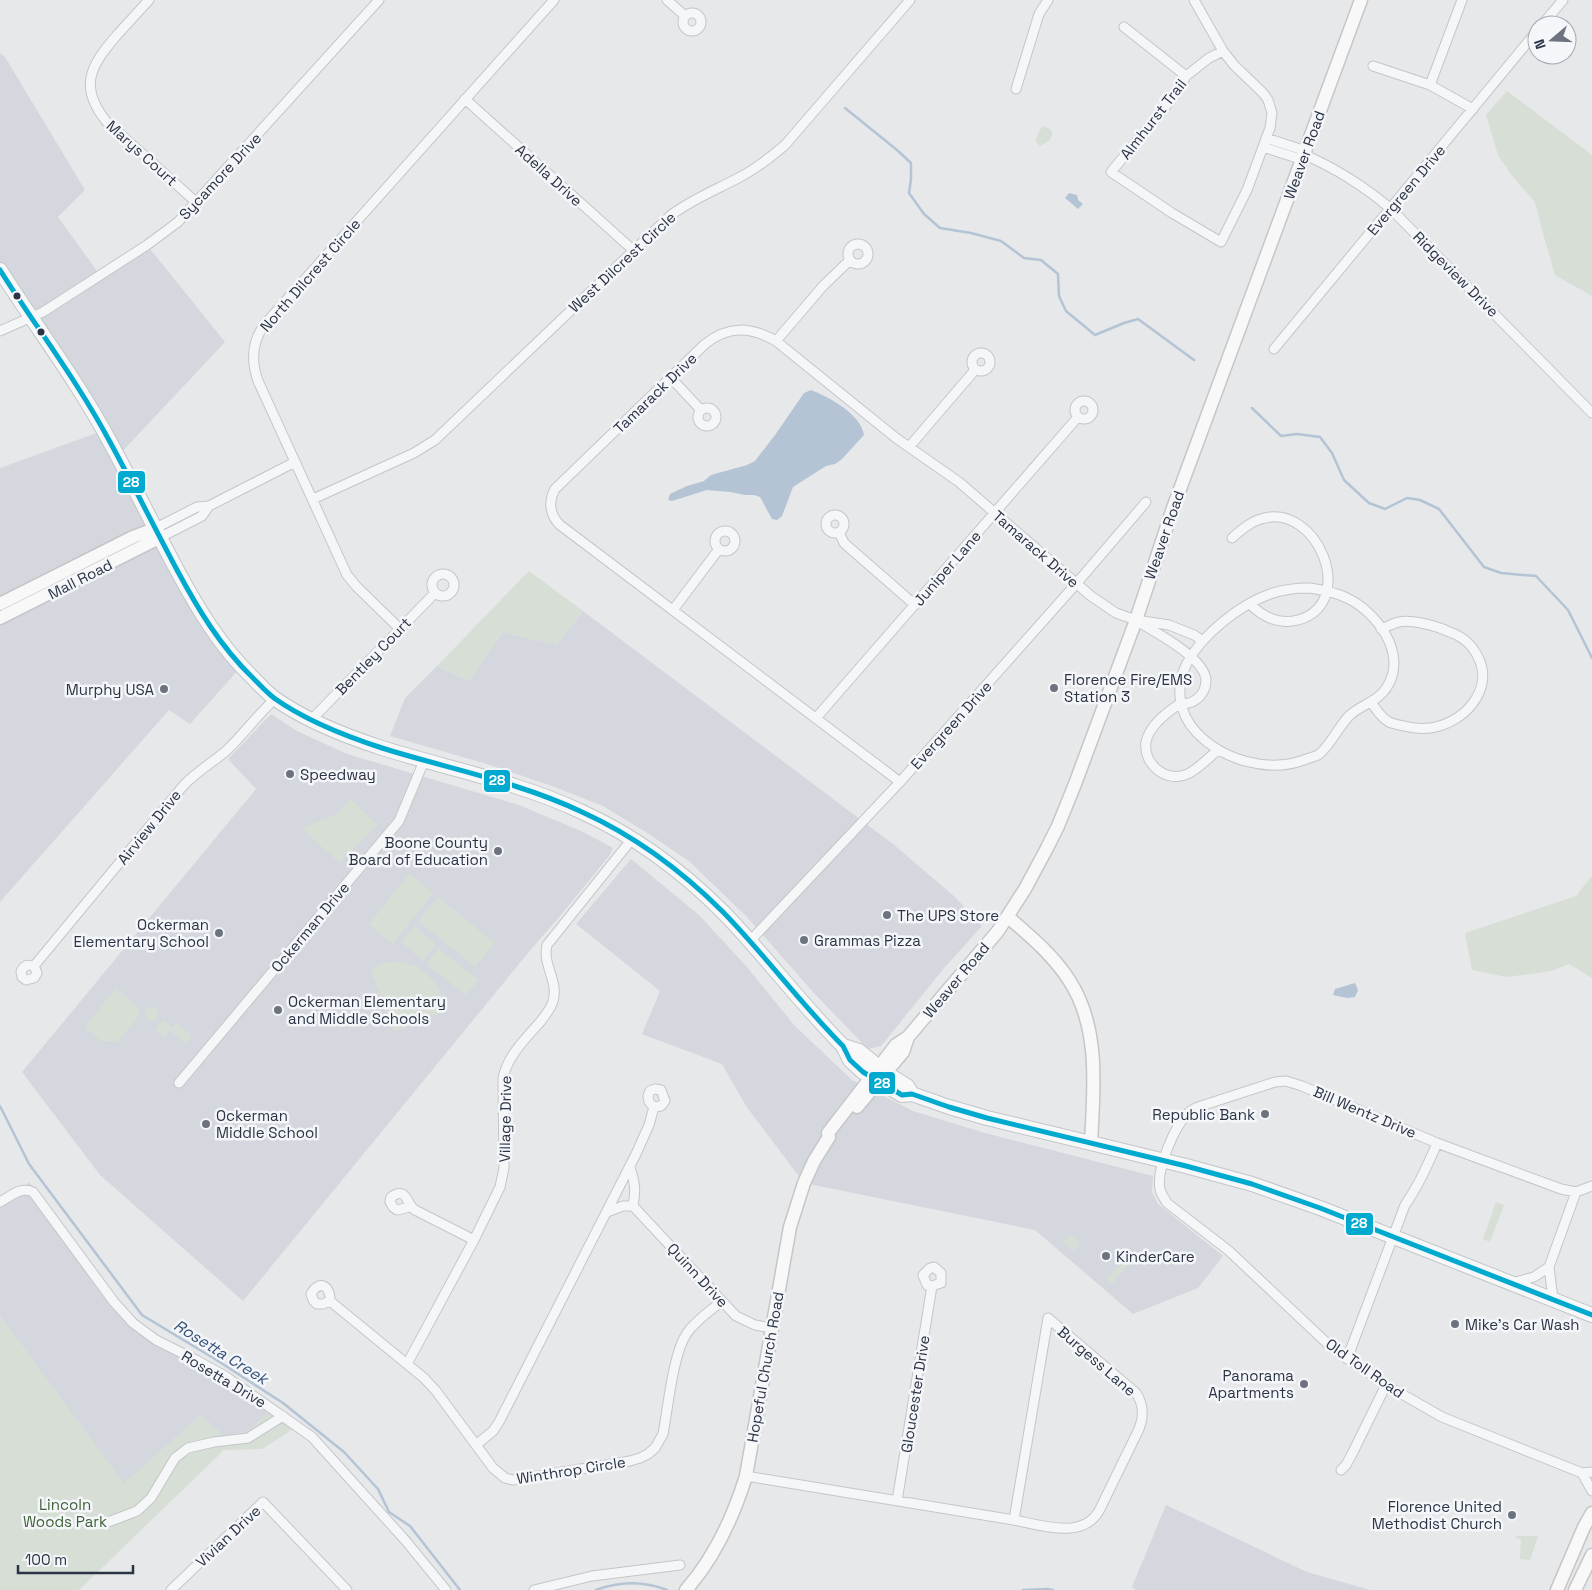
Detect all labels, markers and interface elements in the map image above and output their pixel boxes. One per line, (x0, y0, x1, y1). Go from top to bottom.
north arrow (1527, 15, 1577, 65)
text: N (1530, 37, 1550, 52)
street label: Almhurst Trail (1116, 75, 1190, 163)
street label: Weaver Road (1279, 108, 1329, 202)
street label: Marys Court (103, 116, 181, 190)
street label: Sycamore Drive (175, 128, 265, 224)
street label: Adella Drive (512, 140, 587, 210)
street label: Evergreen Drive (1363, 141, 1449, 239)
street label: West Dilcrest Circle (564, 207, 680, 317)
street label: North Dilcrest Circle (256, 214, 365, 336)
street label: Ridgeview Drive (1409, 227, 1503, 321)
unlabelled marker (12, 291, 22, 301)
unlabelled marker (36, 327, 46, 337)
street label: Tamarack Drive (609, 348, 701, 437)
line badge: 28 (117, 470, 146, 494)
text: 28 (123, 473, 140, 491)
street label: Weaver Road (1140, 488, 1188, 582)
street label: Tamarack Drive (989, 506, 1083, 592)
street label: Juniper Lane (909, 526, 985, 610)
street label: Mall Road (45, 555, 115, 603)
street label: Bentley Court (331, 613, 415, 699)
place label: Florence Fire/EMS Station 3 (1064, 670, 1192, 706)
street label: Evergreen Drive (906, 677, 996, 773)
place label: Murphy USA (66, 680, 155, 699)
marker: Florence Fire/EMS Station 3 (1048, 682, 1060, 694)
marker: Murphy USA (158, 683, 170, 695)
place label: Speedway (300, 765, 376, 784)
marker: Speedway (284, 768, 296, 780)
line badge: 28 (483, 769, 511, 793)
text: 28 (489, 771, 506, 789)
street label: Airview Drive (113, 786, 185, 868)
place label: Boone County Board of Education (348, 833, 488, 869)
marker: Boone County Board of Education (492, 845, 504, 857)
street label: Ockerman Drive (267, 878, 353, 976)
place label: The UPS Store (897, 906, 999, 925)
marker: The UPS Store (881, 909, 893, 921)
place label: Ockerman Elementary School (73, 915, 209, 951)
marker: Ockerman Elementary School (213, 927, 225, 939)
place label: Grammas Pizza (814, 931, 921, 950)
marker: Grammas Pizza (798, 934, 810, 946)
street label: Weaver Road (919, 938, 993, 1022)
place label: Ockerman Elementary and Middle Schools (288, 992, 446, 1028)
marker: Ockerman Elementary and Middle Schools (272, 1004, 284, 1016)
line badge: 28 (868, 1071, 896, 1095)
text: 28 (874, 1074, 891, 1092)
street label: Village Drive (495, 1075, 515, 1163)
street label: Bill Wentz Drive (1311, 1082, 1419, 1142)
place label: Republic Bank (1152, 1105, 1255, 1124)
place label: Ockerman Middle School (216, 1106, 318, 1142)
marker: Republic Bank (1259, 1108, 1271, 1120)
marker: Ockerman Middle School (200, 1118, 212, 1130)
line badge: 28 (1345, 1212, 1374, 1236)
text: 28 (1351, 1214, 1368, 1232)
street label: Quinn Drive (663, 1239, 733, 1311)
place label: KinderCare (1116, 1247, 1195, 1266)
marker: KinderCare (1100, 1250, 1112, 1262)
street label: Hopeful Church Road (742, 1290, 788, 1444)
water label: Rosetta Creek (170, 1315, 274, 1391)
place label: Mike's Car Wash (1465, 1315, 1579, 1334)
marker: Mike's Car Wash (1449, 1318, 1461, 1330)
street label: Burgess Lane (1054, 1322, 1140, 1400)
street label: Gloucester Drive (896, 1334, 934, 1454)
street label: Old Toll Road (1322, 1334, 1408, 1402)
street label: Rosetta Drive (178, 1346, 270, 1412)
place label: Panorama Apartments (1208, 1366, 1294, 1402)
marker: Panorama Apartments (1298, 1378, 1310, 1390)
street label: Winthrop Circle (515, 1452, 627, 1488)
park label: Lincoln Woods Park (23, 1495, 107, 1531)
place label: Florence United Methodist Church (1372, 1497, 1502, 1533)
street label: Vivian Drive (191, 1501, 265, 1571)
marker: Florence United Methodist Church (1506, 1509, 1518, 1521)
scale bar (18, 1542, 132, 1574)
text: 100 m (25, 1550, 67, 1569)

